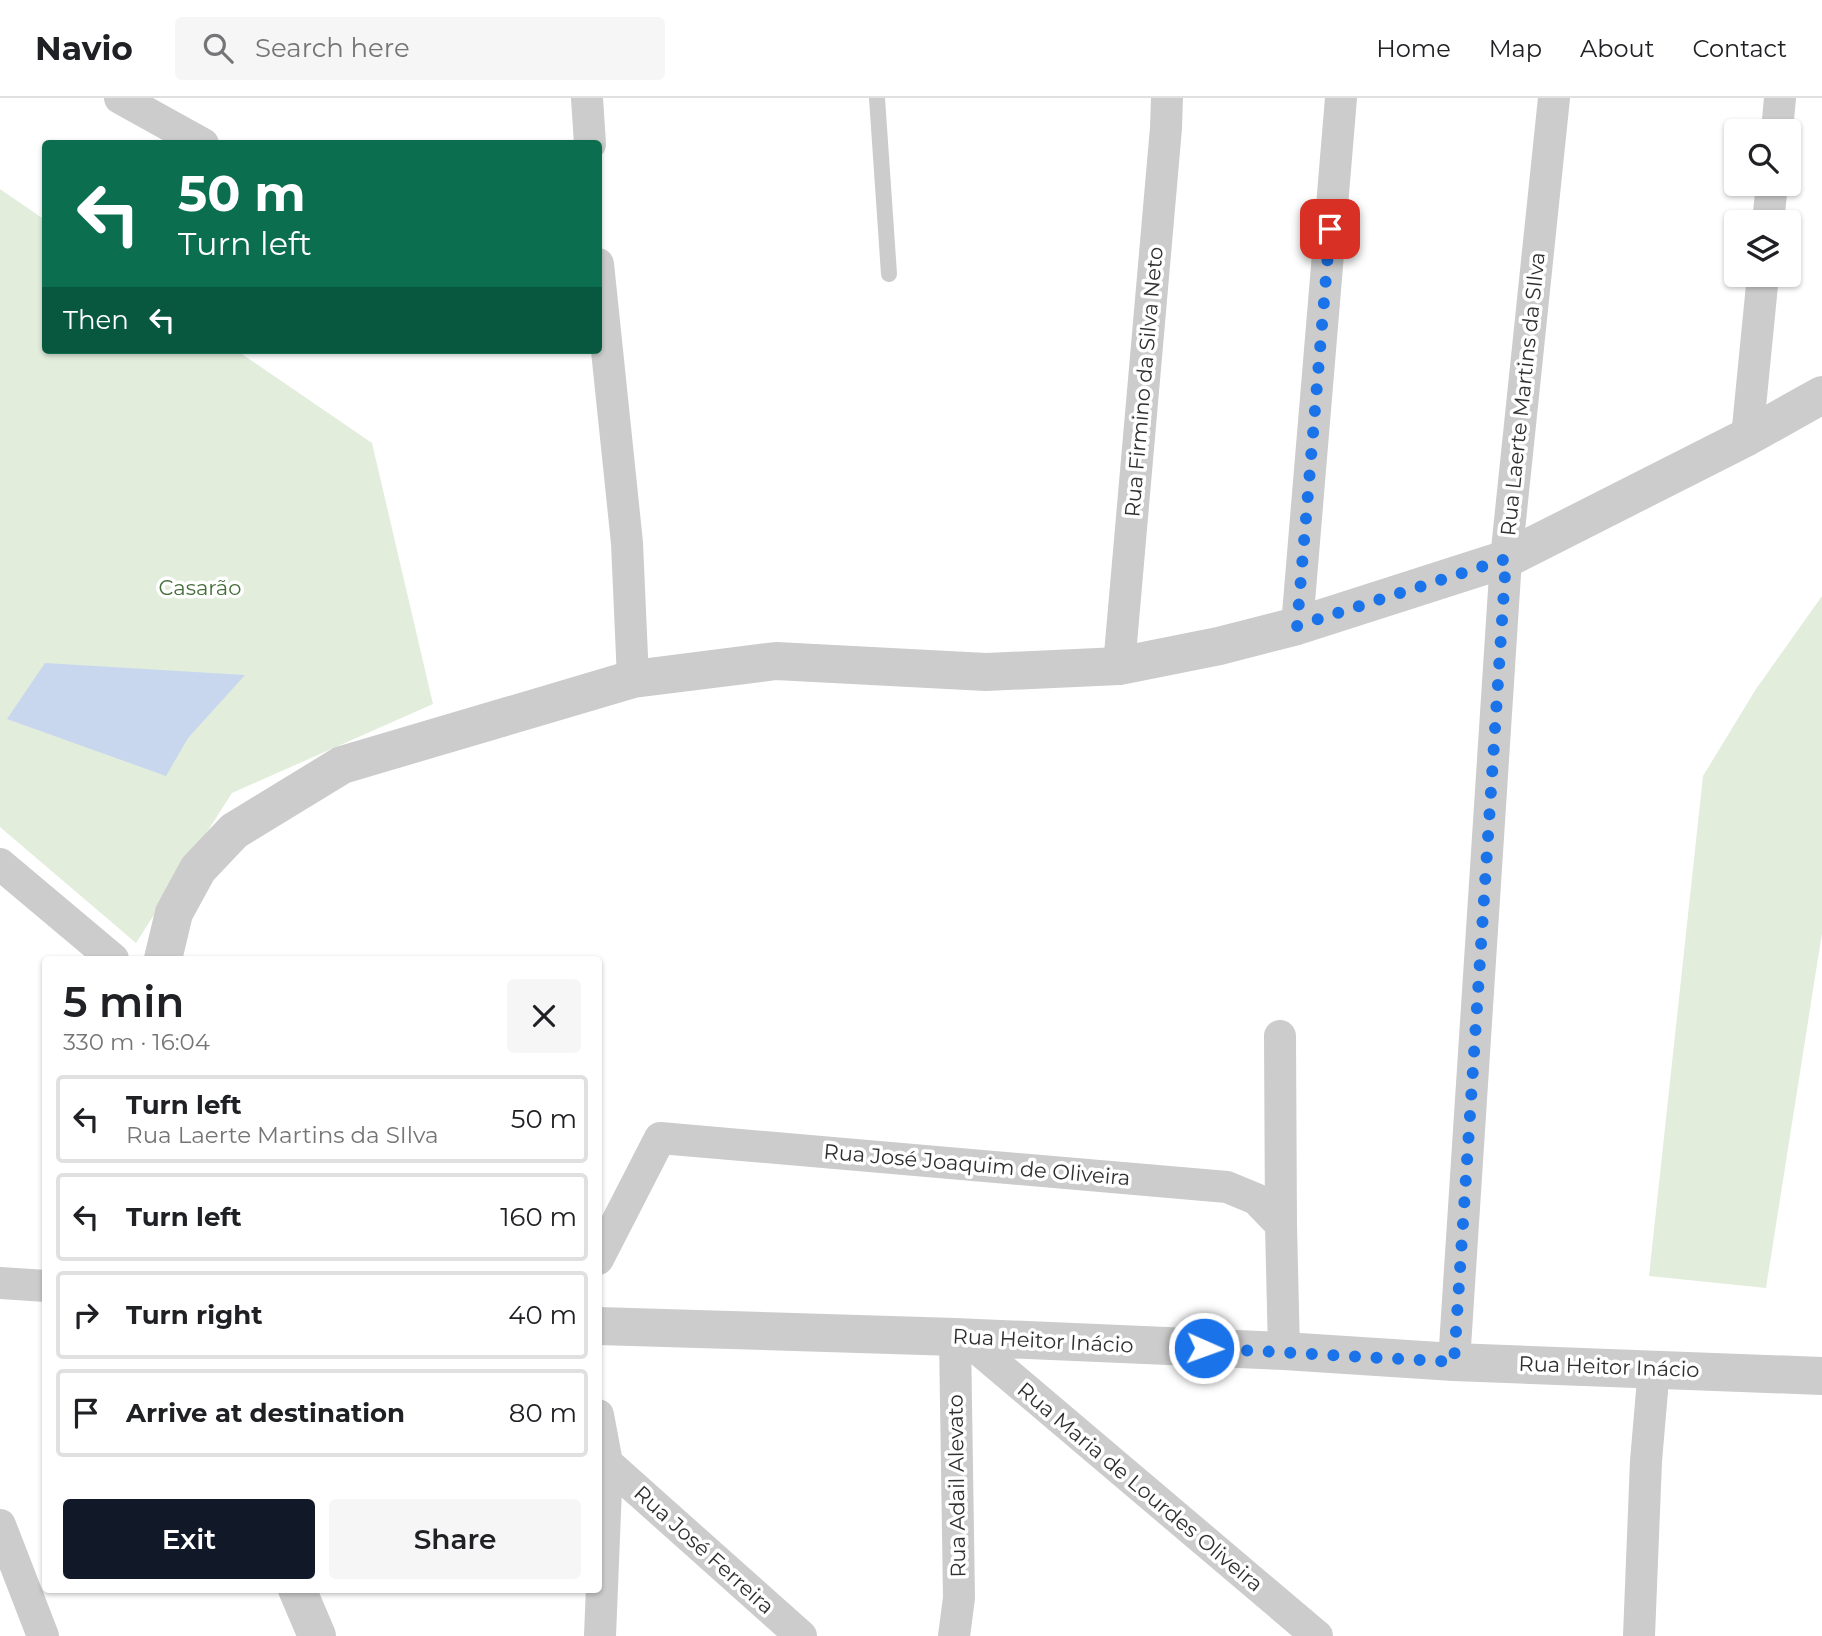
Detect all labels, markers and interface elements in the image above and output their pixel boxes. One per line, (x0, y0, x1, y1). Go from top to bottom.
search box (175, 17, 665, 80)
text: Navio (35, 28, 133, 68)
icon: search (199, 29, 237, 67)
text: Search here (255, 32, 410, 64)
text: Home (1376, 34, 1451, 63)
text: Map (1489, 34, 1542, 63)
text: About (1580, 34, 1654, 63)
text: Contact (1692, 34, 1787, 63)
map controls (1724, 119, 1801, 287)
button: search (1724, 119, 1801, 196)
text: 50 m (178, 164, 306, 223)
icon: left (63, 168, 154, 259)
pin (1300, 199, 1360, 259)
icon: arrive (1311, 210, 1349, 248)
button: layers (1724, 210, 1801, 287)
text: Turn left (178, 224, 312, 263)
street label: Rua Firmino da Silva Neto (1119, 246, 1168, 518)
street label: Rua Laerte Martins da SIlva (1495, 251, 1550, 537)
icon: left (143, 301, 181, 339)
text: Then (63, 304, 129, 336)
park label: Casarão (159, 575, 241, 600)
text: 5 min (63, 976, 184, 1028)
button: close (507, 979, 581, 1053)
text: 330 m · 16:04 (63, 1028, 210, 1056)
text: Turn left (126, 1089, 242, 1121)
icon: left (67, 1100, 105, 1138)
text: 50 m (511, 1103, 577, 1135)
text: Rua Laerte Martins da SIlva (126, 1121, 439, 1149)
street label: Rua José Joaquim de Oliveira (823, 1139, 1131, 1190)
icon: left (67, 1198, 105, 1236)
text: Turn left (126, 1201, 242, 1233)
text: 160 m (500, 1201, 577, 1233)
icon: right (67, 1296, 105, 1334)
text: Turn right (126, 1299, 262, 1331)
text: 40 m (508, 1299, 577, 1331)
position arrow (1167, 1311, 1241, 1385)
street label: Rua Heitor Inácio (952, 1323, 1134, 1358)
street label: Rua Heitor Inácio (1518, 1351, 1700, 1382)
street label: Rua Maria de Lourdes Oliveira (1013, 1377, 1268, 1597)
icon: arrive (67, 1394, 105, 1432)
street label: Rua Adail Alevato (942, 1394, 971, 1578)
text: Arrive at destination (126, 1397, 405, 1429)
text: 80 m (509, 1397, 577, 1429)
street label: Rua José Ferreira (629, 1480, 779, 1619)
button: Exit (63, 1499, 315, 1579)
button: Share (329, 1499, 581, 1579)

